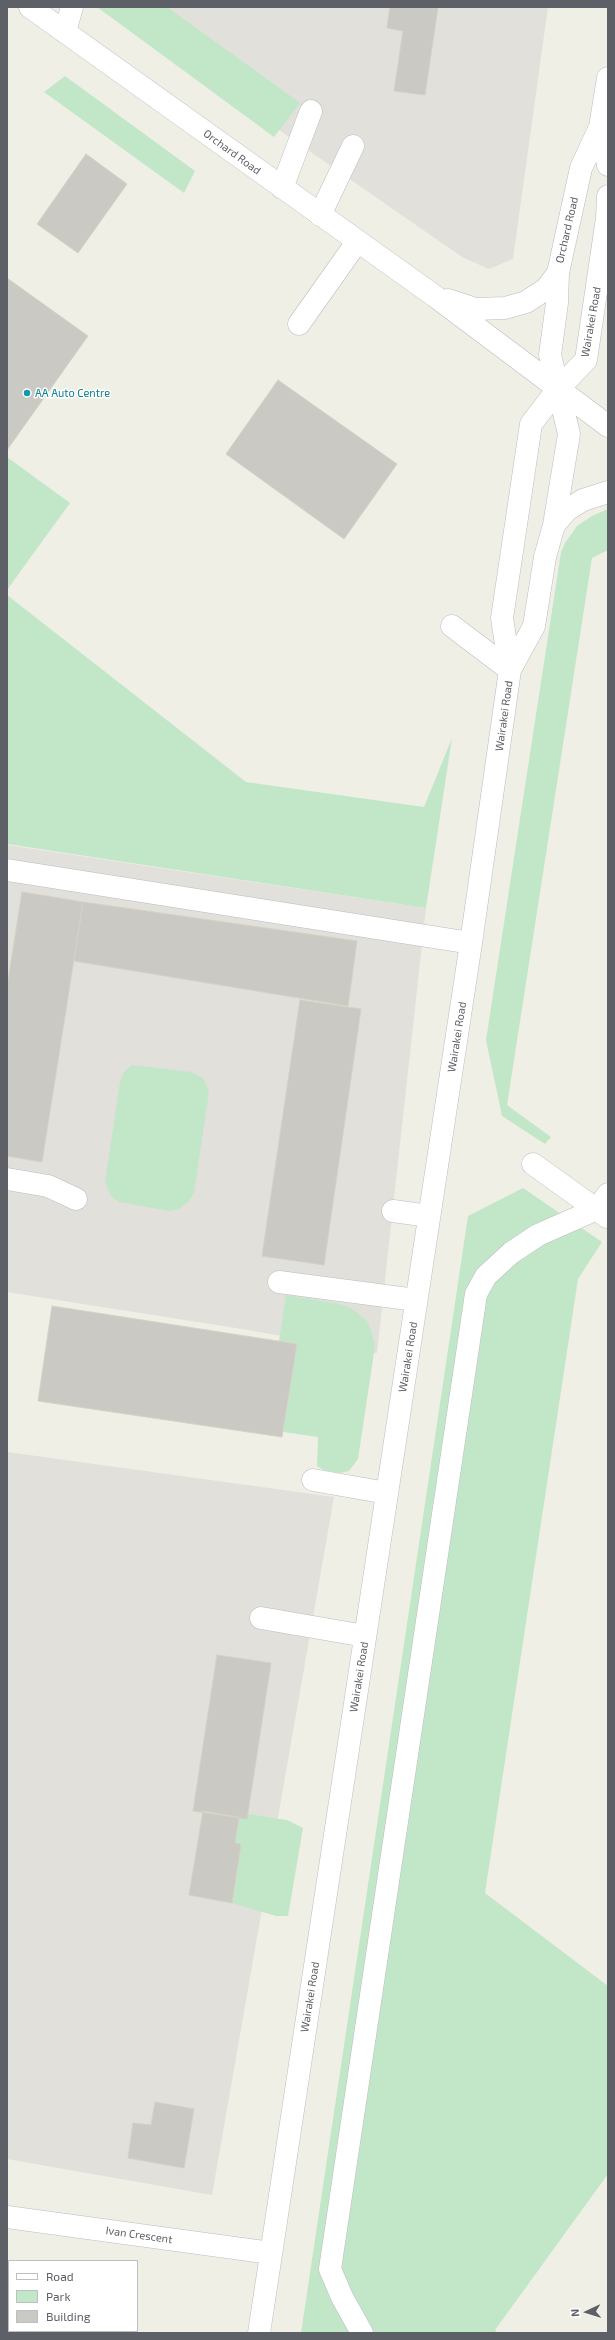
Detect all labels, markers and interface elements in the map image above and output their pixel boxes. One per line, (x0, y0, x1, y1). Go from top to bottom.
street label: Orchard Road (201, 127, 263, 177)
street label: Orchard Road (553, 195, 581, 265)
street label: Wairakei Road (578, 286, 604, 358)
place label: AA Auto Centre (35, 386, 110, 400)
marker: AA Auto Centre (22, 388, 32, 398)
street label: Wairakei Road (492, 680, 516, 752)
street label: Wairakei Road (445, 1001, 469, 1073)
street label: Wairakei Road (396, 1321, 420, 1393)
street label: Wairakei Road (347, 1641, 371, 1713)
street label: Wairakei Road (298, 1961, 322, 2033)
street label: Ivan Crescent (105, 2224, 173, 2246)
legend (8, 2260, 138, 2332)
text: Road (46, 2269, 74, 2283)
text: Park (46, 2289, 71, 2303)
north arrow (567, 2292, 607, 2332)
text: N (568, 2308, 581, 2317)
text: Building (46, 2309, 90, 2323)

